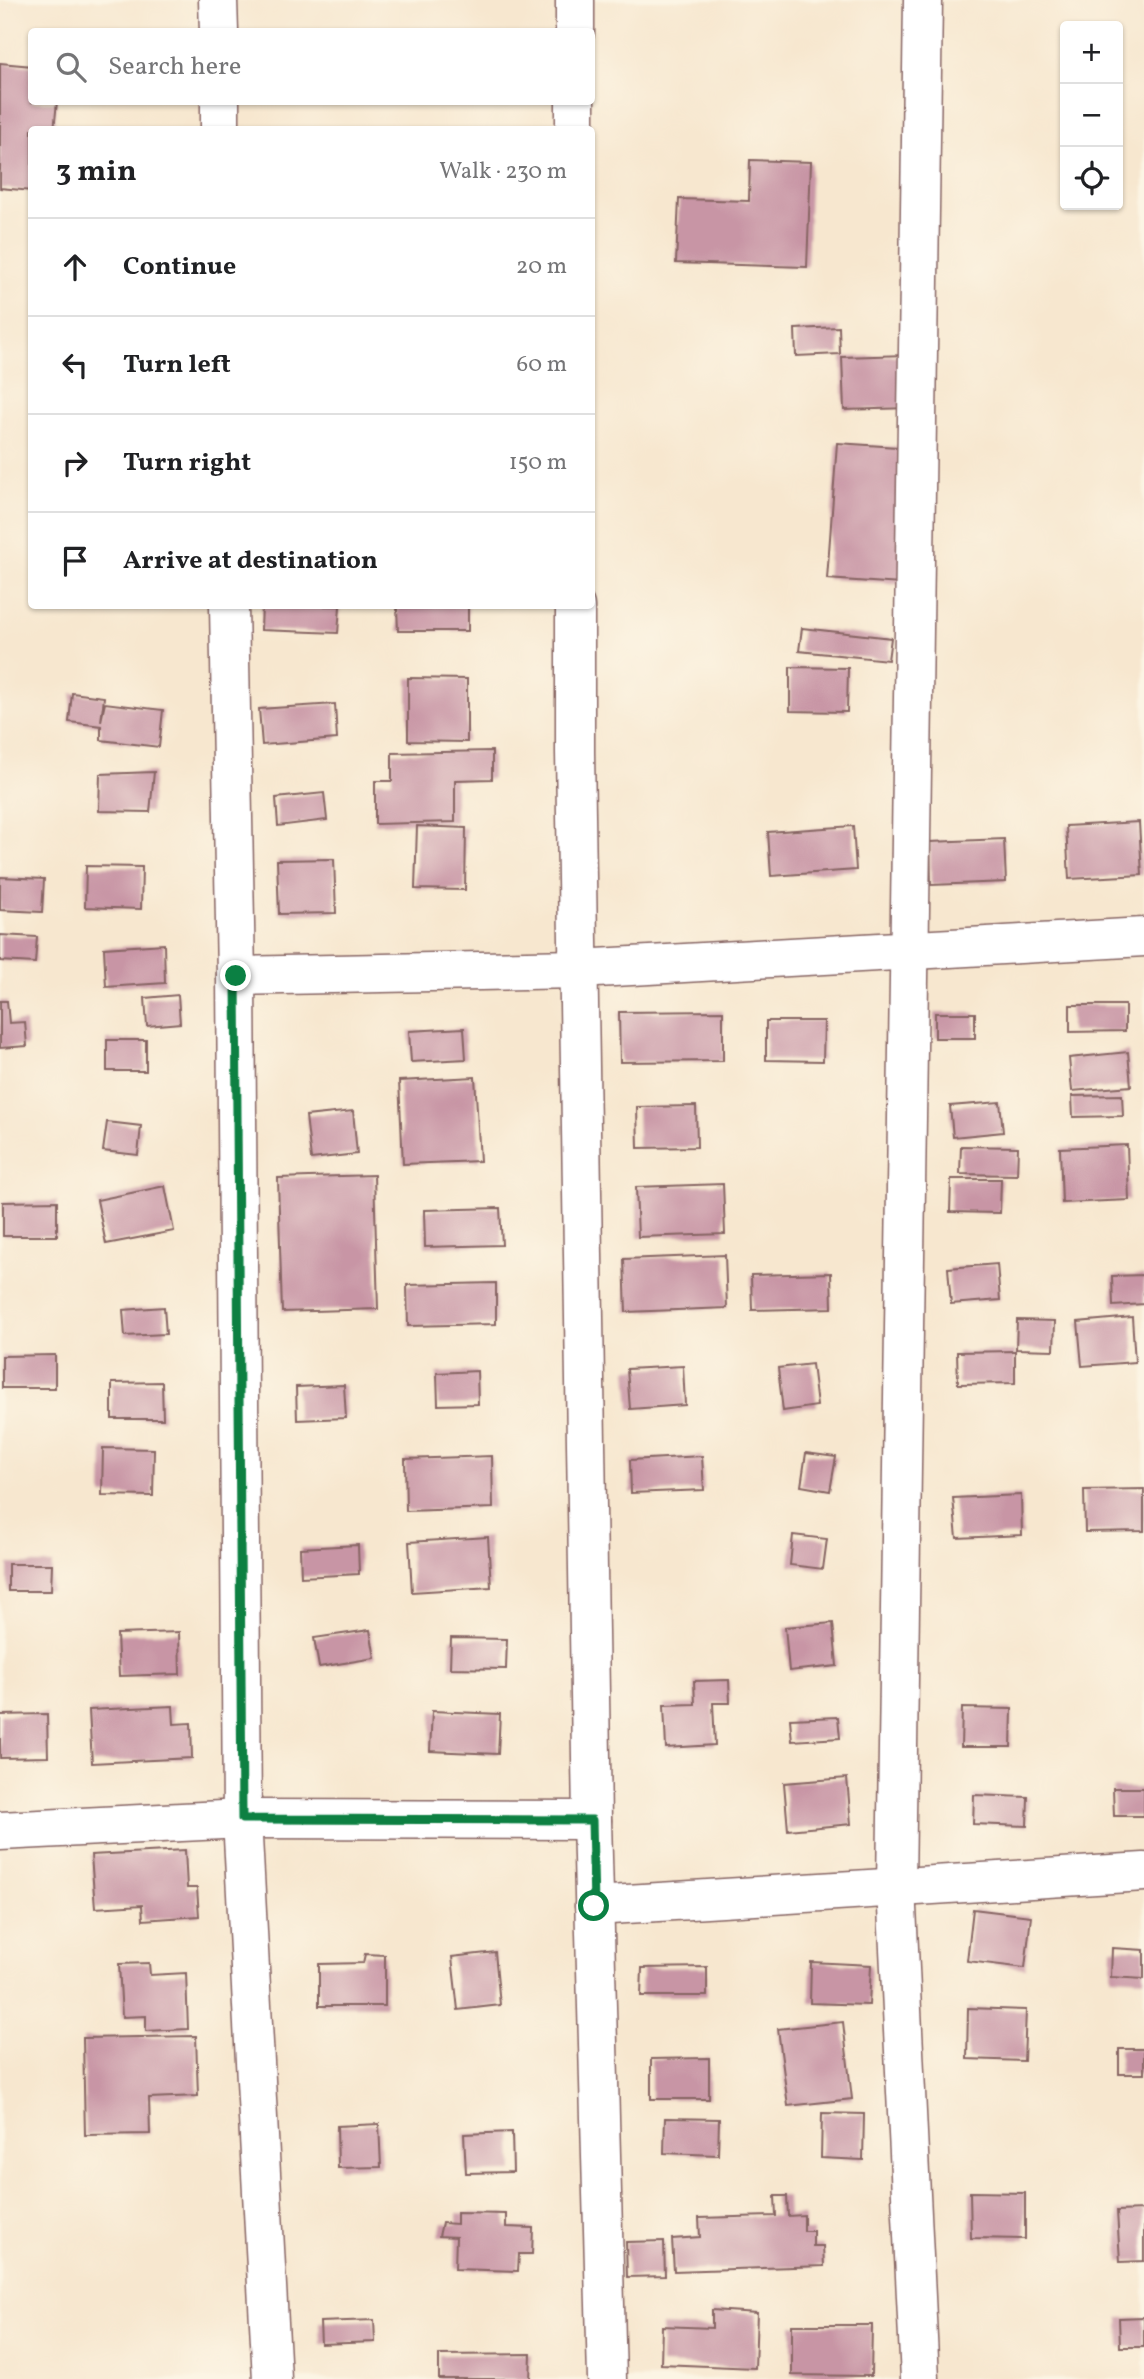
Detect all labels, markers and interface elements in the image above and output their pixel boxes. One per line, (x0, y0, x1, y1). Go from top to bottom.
map controls (1060, 21, 1123, 210)
button: + (1060, 21, 1123, 84)
search box (28, 28, 595, 105)
icon: search (52, 48, 90, 86)
text: Search here (108, 49, 241, 85)
button: − (1060, 84, 1123, 147)
button: locate (1060, 147, 1123, 210)
text: 3 min (56, 151, 137, 193)
text: Walk · 230 m (439, 156, 567, 188)
icon: ahead (56, 248, 94, 286)
text: Continue (123, 249, 236, 285)
text: 20 m (516, 251, 567, 283)
icon: left (56, 346, 94, 384)
text: Turn left (123, 347, 231, 383)
text: 60 m (517, 349, 567, 381)
icon: right (56, 444, 94, 482)
text: Turn right (123, 445, 251, 481)
text: 150 m (509, 447, 567, 479)
icon: arrive (56, 542, 94, 580)
text: Arrive at destination (123, 543, 378, 579)
route end (220, 960, 251, 991)
route start (578, 1890, 609, 1921)

